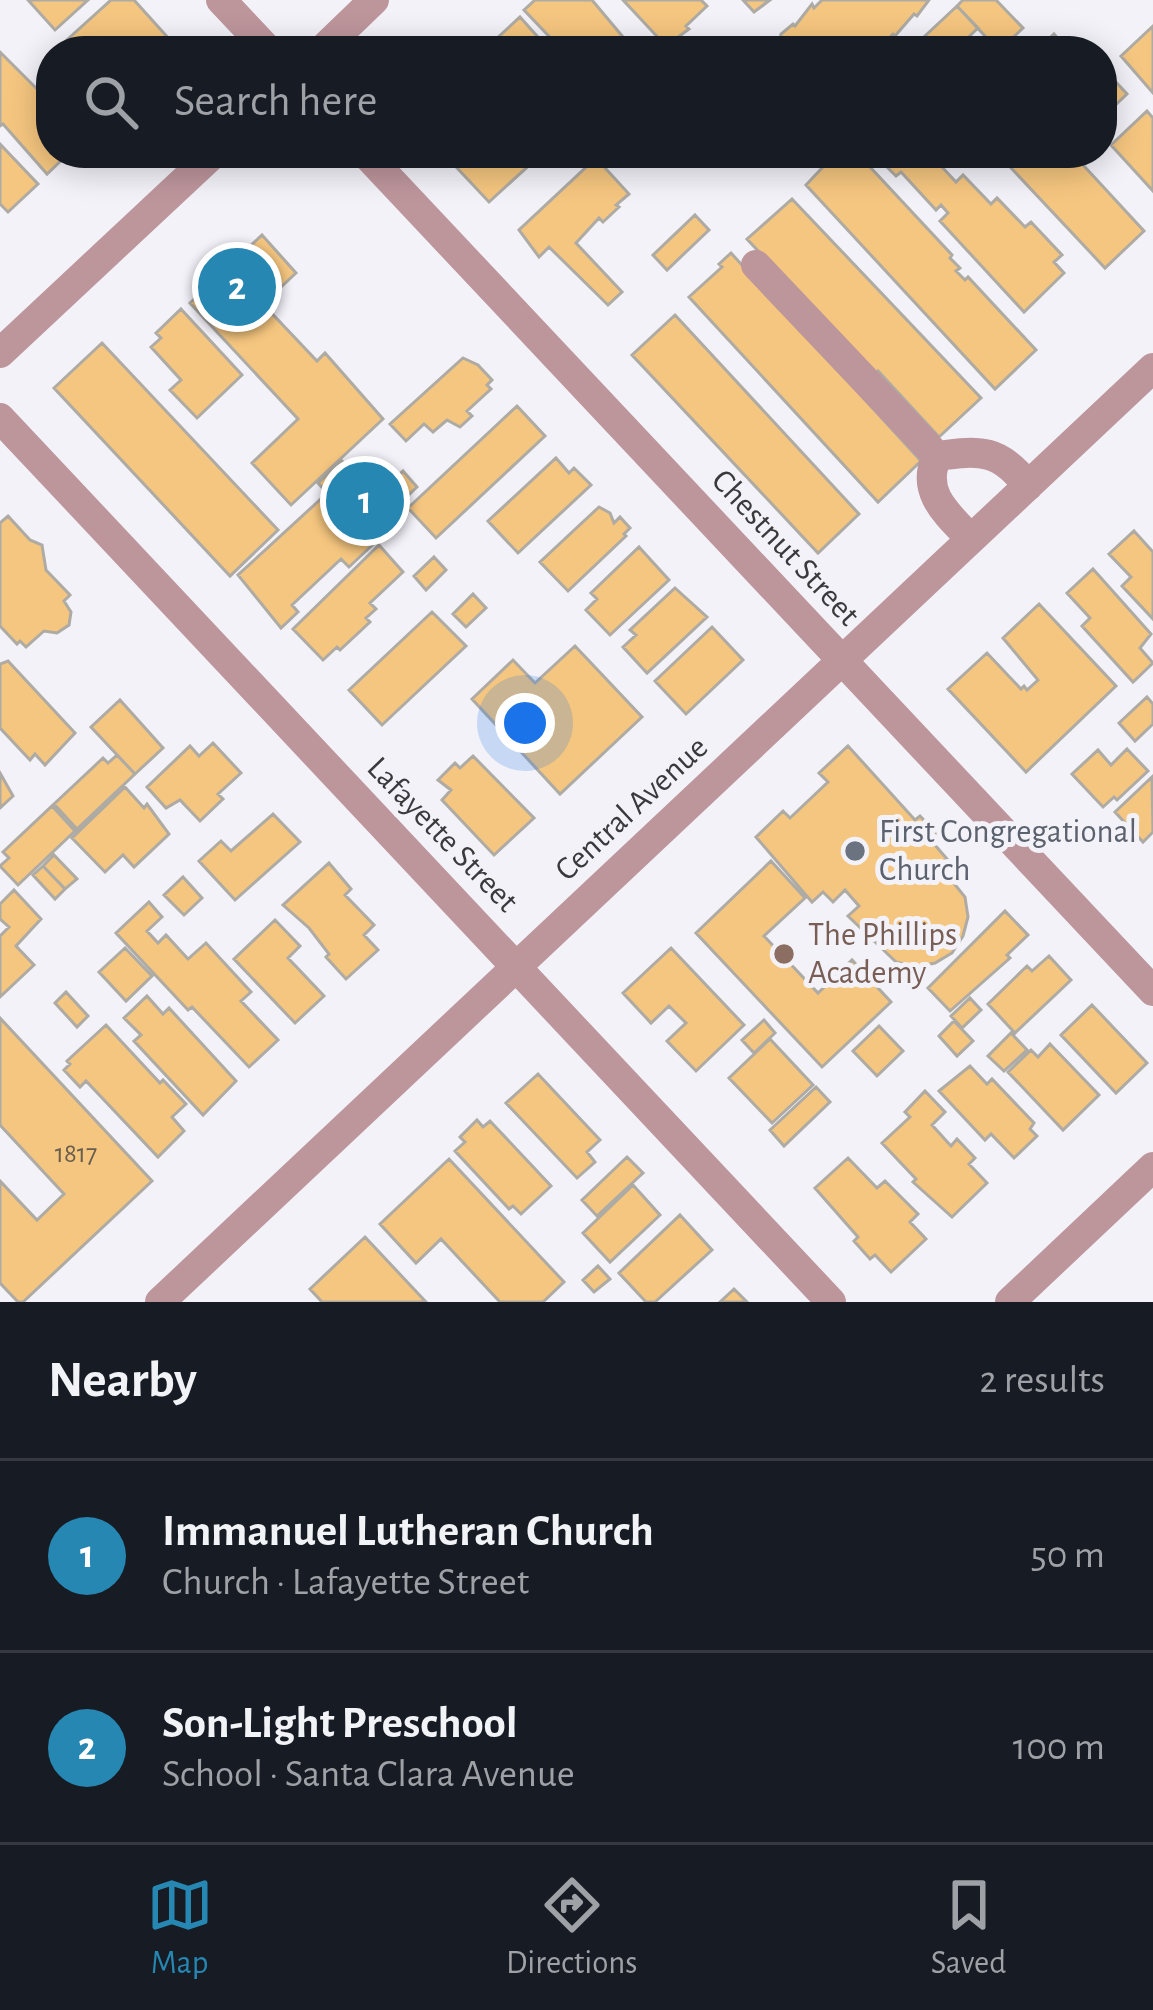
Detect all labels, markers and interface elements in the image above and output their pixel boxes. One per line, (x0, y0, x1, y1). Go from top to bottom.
search box (36, 36, 1117, 168)
icon: search (78, 69, 144, 135)
text: Search here (174, 79, 377, 124)
pin: 2 (198, 242, 276, 332)
pin: 1 (326, 456, 404, 546)
street label: Chestnut Street (705, 464, 866, 633)
your location (495, 693, 555, 753)
street label: Central Avenue (550, 731, 714, 887)
street label: Lafayette Street (360, 751, 524, 919)
place label: First Congregational Church (879, 816, 1137, 887)
marker: First Congregational Church (842, 838, 868, 864)
place label: The Phillips Academy (808, 919, 957, 990)
marker: The Phillips Academy (771, 941, 797, 967)
house number: 1817 (55, 1140, 97, 1167)
text: Nearby (48, 1355, 197, 1406)
text: 2 results (979, 1361, 1105, 1400)
text: Immanuel Lutheran Church (162, 1509, 654, 1554)
text: 1 (80, 1536, 94, 1575)
text: 50 m (1030, 1536, 1105, 1575)
text: Church · Lafayette Street (162, 1563, 529, 1602)
text: Son-Light Preschool (162, 1701, 518, 1746)
text: 2 (78, 1728, 96, 1767)
text: 100 m (1013, 1728, 1105, 1767)
text: School · Santa Clara Avenue (162, 1755, 575, 1794)
tab: Map (147, 1872, 213, 1984)
tab: Directions (506, 1872, 637, 1984)
tab: Saved (931, 1872, 1006, 1984)

